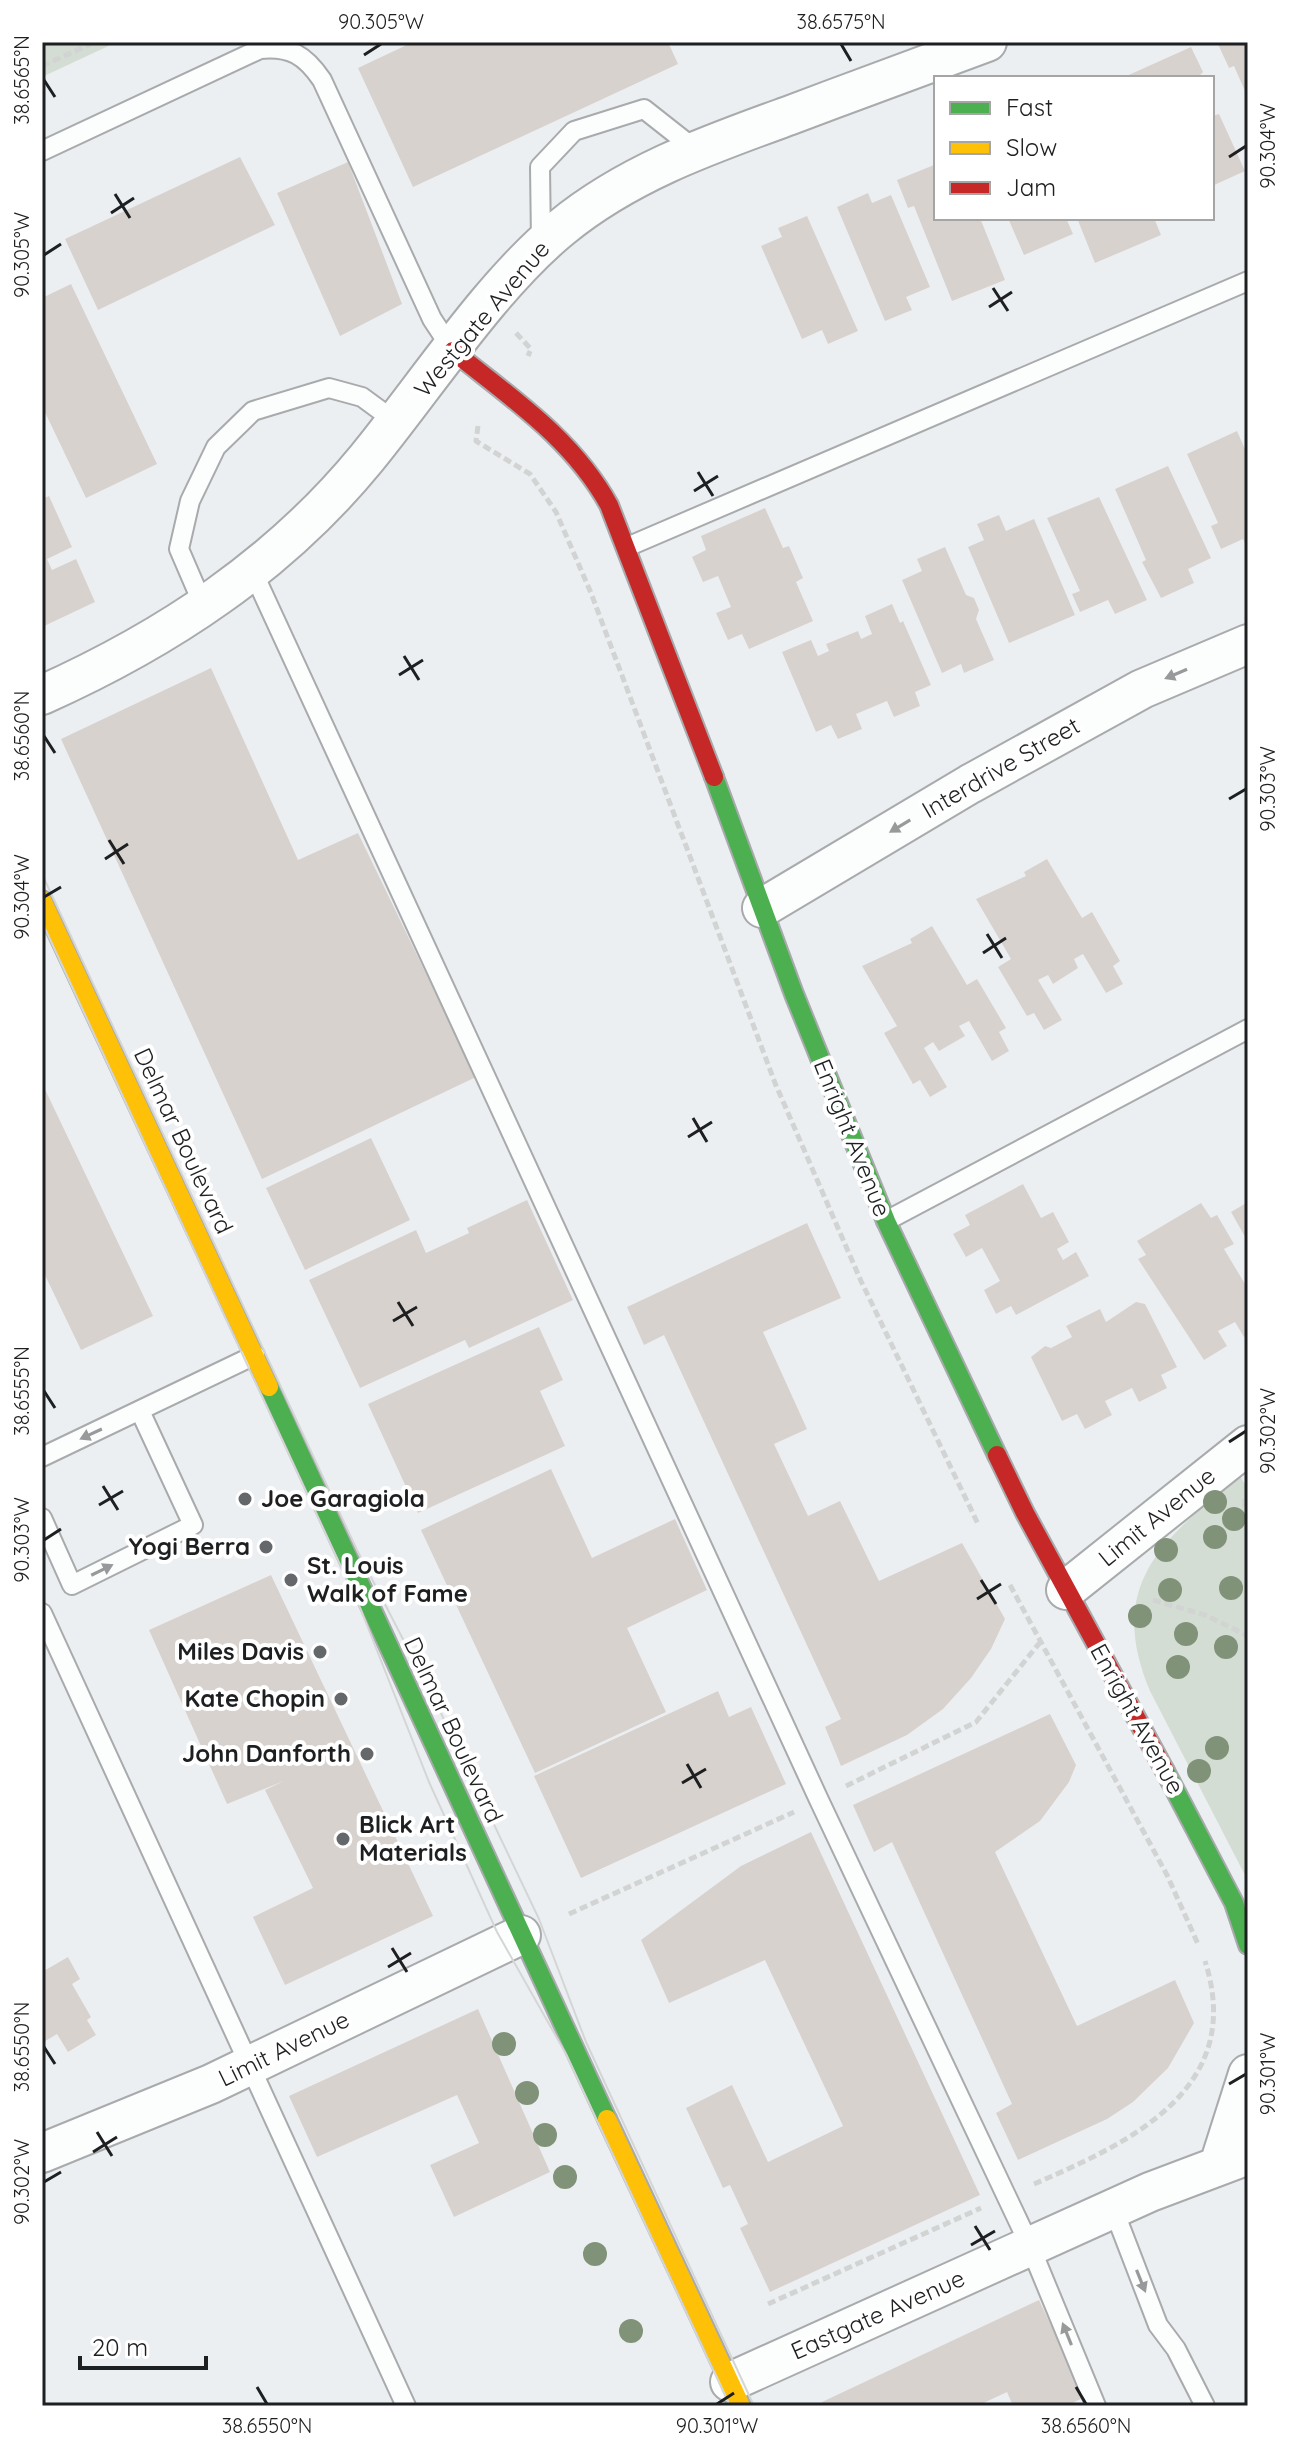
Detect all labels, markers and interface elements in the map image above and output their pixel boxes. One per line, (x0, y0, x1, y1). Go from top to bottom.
text: 90.305°W (338, 9, 424, 34)
text: 38.6575°N (797, 9, 885, 34)
text: 38.6565°N (9, 35, 34, 125)
legend (934, 76, 1214, 220)
text: Fast (1006, 92, 1053, 122)
text: 90.304°W (1255, 103, 1280, 189)
text: Slow (1006, 132, 1057, 162)
text: Jam (1006, 172, 1056, 202)
text: 90.305°W (9, 212, 34, 298)
street label: Westgate Avenue (407, 234, 555, 403)
one-way arrow (1164, 668, 1188, 681)
text: 38.6560°N (9, 691, 34, 781)
street label: Interdrive Street (916, 710, 1085, 824)
text: 90.303°W (1255, 746, 1280, 832)
one-way arrow (889, 819, 911, 833)
text: 90.304°W (9, 854, 34, 940)
street label: Delmar Boulevard (128, 1043, 240, 1238)
street label: Enright Avenue (808, 1054, 898, 1221)
text: 38.6555°N (9, 1346, 34, 1436)
text: 90.302°W (1255, 1388, 1280, 1474)
one-way arrow (79, 1427, 102, 1441)
street label: Limit Avenue (1092, 1460, 1221, 1572)
place label: Joe Garagiola (261, 1483, 425, 1513)
marker: Joe Garagiola (236, 1490, 254, 1508)
text: 90.303°W (9, 1497, 34, 1583)
place label: Yogi Berra (129, 1531, 250, 1561)
marker: Yogi Berra (257, 1538, 275, 1556)
place label: St. Louis Walk of Fame (307, 1550, 468, 1608)
one-way arrow (90, 1564, 113, 1577)
marker: St. Louis Walk of Fame (282, 1571, 300, 1589)
street label: Delmar Boulevard (398, 1632, 510, 1827)
place label: Miles Davis (177, 1636, 304, 1666)
street label: Enright Avenue (1084, 1638, 1192, 1799)
marker: Miles Davis (311, 1643, 329, 1661)
place label: Kate Chopin (185, 1683, 325, 1713)
marker: Kate Chopin (332, 1690, 350, 1708)
place label: John Danforth (182, 1738, 351, 1768)
marker: John Danforth (358, 1745, 376, 1763)
place label: Blick Art Materials (359, 1809, 467, 1867)
marker: Blick Art Materials (334, 1830, 352, 1848)
text: 38.6550°N (9, 2002, 34, 2092)
street label: Limit Avenue (213, 2004, 354, 2093)
text: 90.301°W (1255, 2033, 1280, 2115)
text: 90.302°W (9, 2139, 34, 2225)
street label: Eastgate Avenue (786, 2262, 969, 2366)
one-way arrow (1135, 2269, 1148, 2293)
scale bar (80, 2320, 206, 2370)
one-way arrow (1060, 2322, 1073, 2346)
text: 20 m (92, 2332, 148, 2362)
text: 38.6550°N (222, 2413, 312, 2438)
text: 90.301°W (676, 2413, 758, 2438)
text: 38.6560°N (1041, 2413, 1131, 2438)

